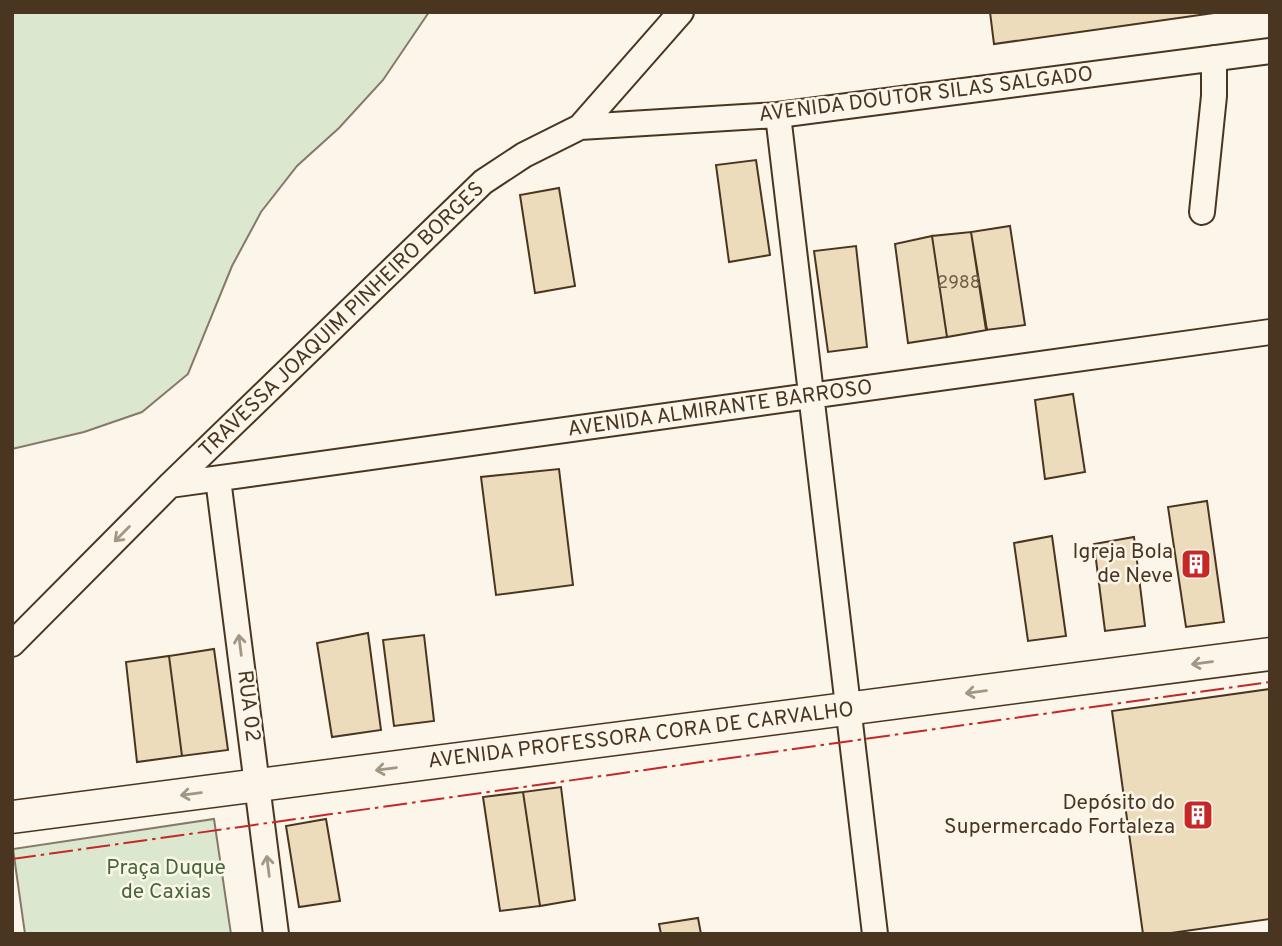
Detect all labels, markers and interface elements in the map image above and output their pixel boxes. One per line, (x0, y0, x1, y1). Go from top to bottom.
street label: AVENIDA DOUTOR SILAS SALGADO (757, 61, 1095, 129)
street label: TRAVESSA JOAQUIM PINHEIRO BORGES (194, 176, 490, 464)
house number: 2988 (937, 272, 981, 295)
street label: AVENIDA ALMIRANTE BARROSO (566, 374, 874, 444)
one-way arrow (114, 525, 131, 542)
place label: Igreja Bola de Neve (1073, 539, 1173, 590)
building icon: Igreja Bola de Neve (1179, 547, 1213, 581)
one-way arrow (233, 634, 246, 657)
one-way arrow (1191, 657, 1214, 670)
street label: RUA 02 (230, 669, 266, 743)
one-way arrow (966, 686, 988, 699)
street label: AVENIDA PROFESSORA CORA DE CARVALHO (426, 696, 856, 776)
one-way arrow (376, 762, 398, 775)
one-way arrow (180, 788, 202, 801)
place label: Depósito do Supermercado Fortaleza (944, 790, 1175, 841)
building icon: Depósito do Supermercado Fortaleza (1181, 798, 1215, 832)
park label: Praça Duque de Caxias (106, 855, 226, 906)
one-way arrow (262, 855, 275, 878)

